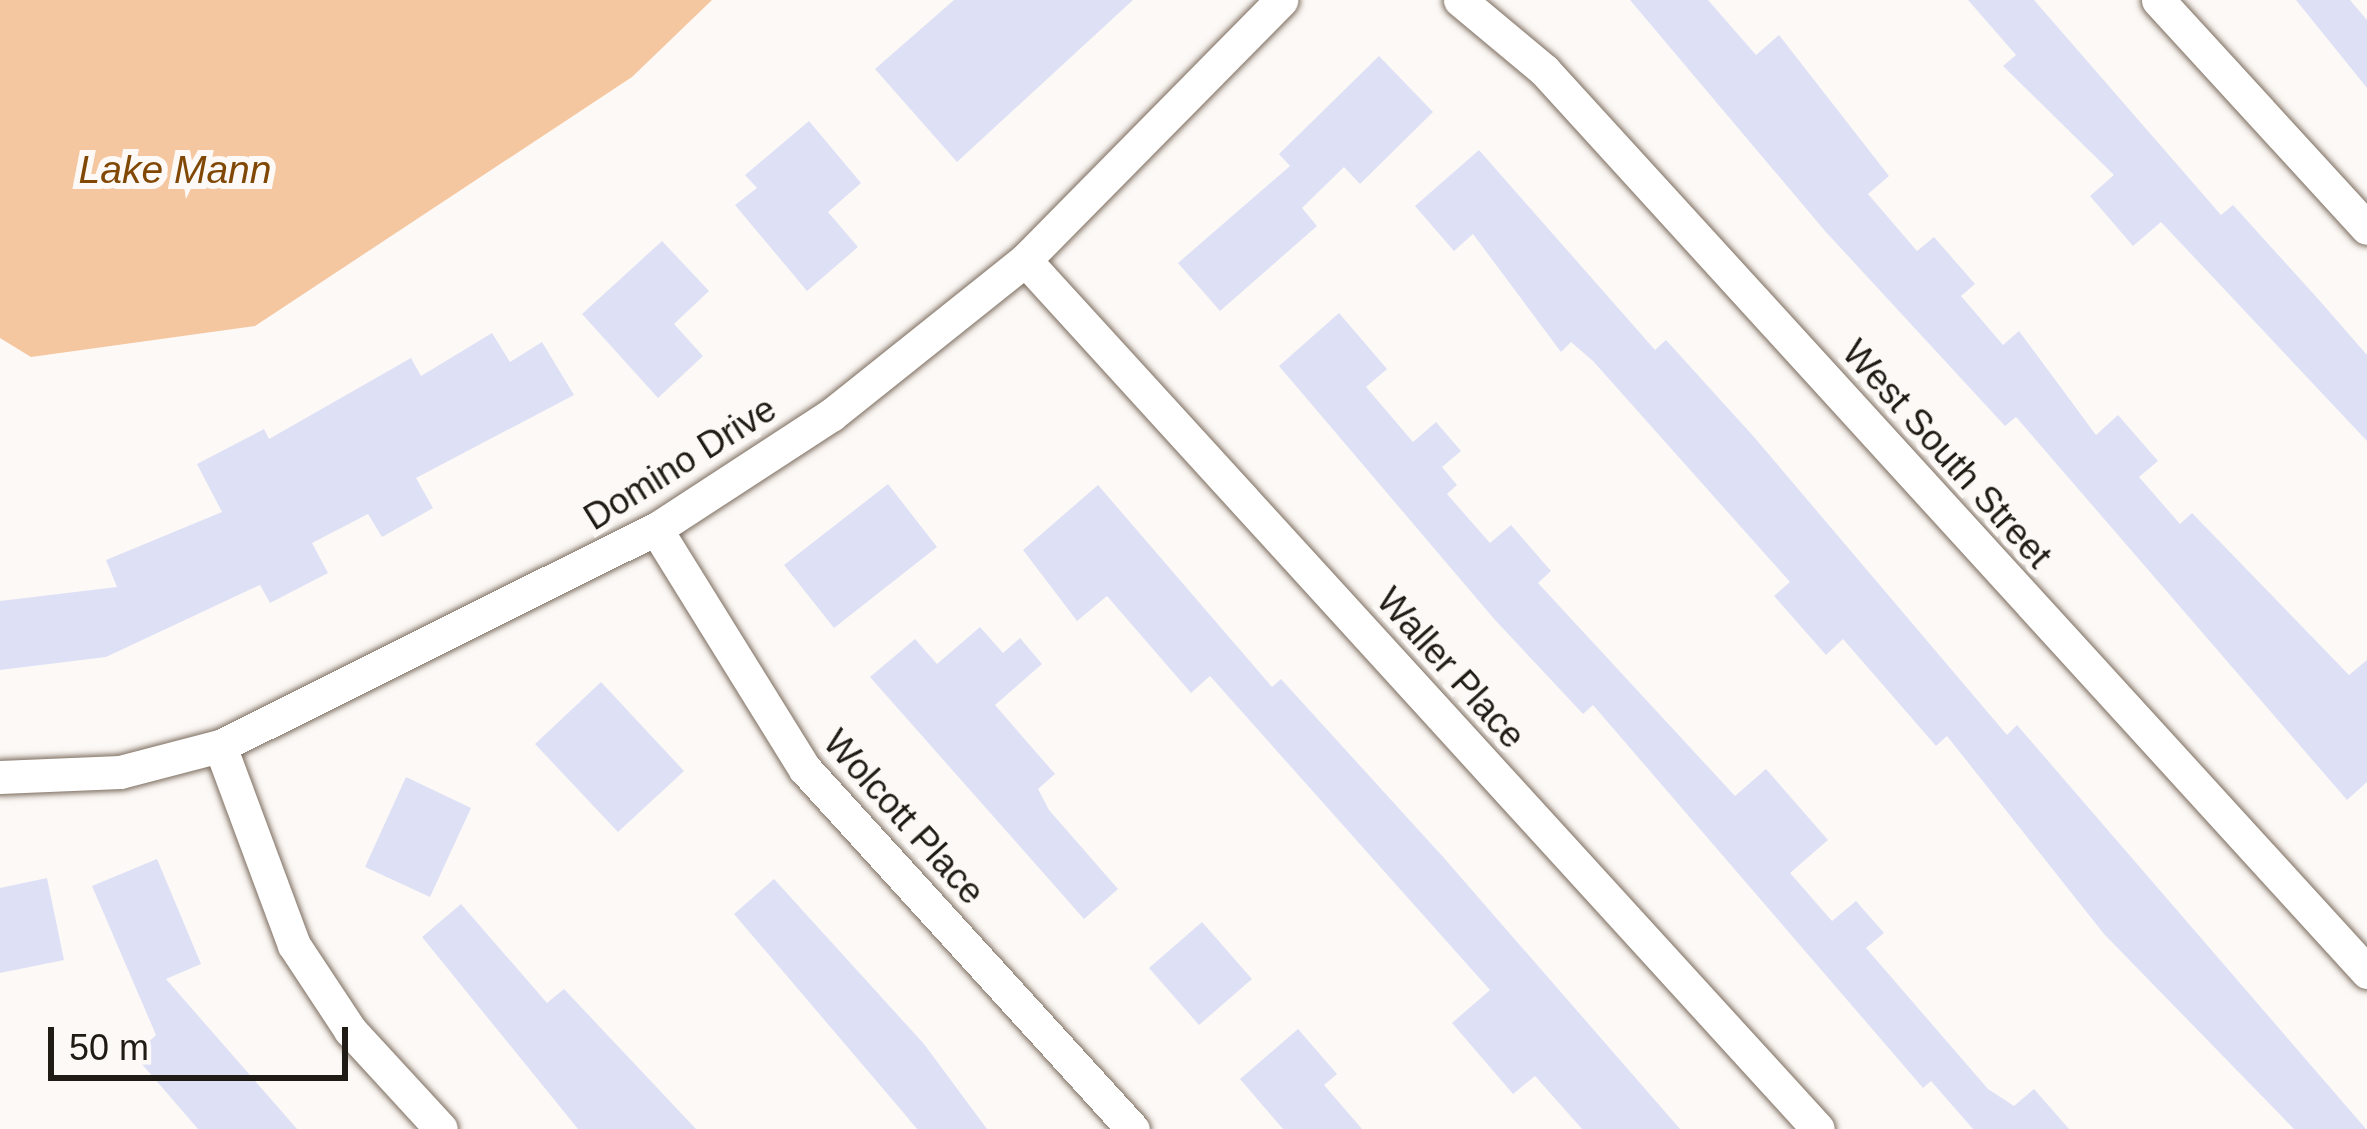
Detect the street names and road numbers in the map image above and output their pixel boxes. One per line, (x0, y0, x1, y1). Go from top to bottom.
street label: West South Street (1833, 331, 2061, 577)
street label: Domino Drive (576, 387, 784, 539)
street label: Waller Place (1368, 579, 1534, 757)
street label: Wolcott Place (815, 721, 993, 913)

